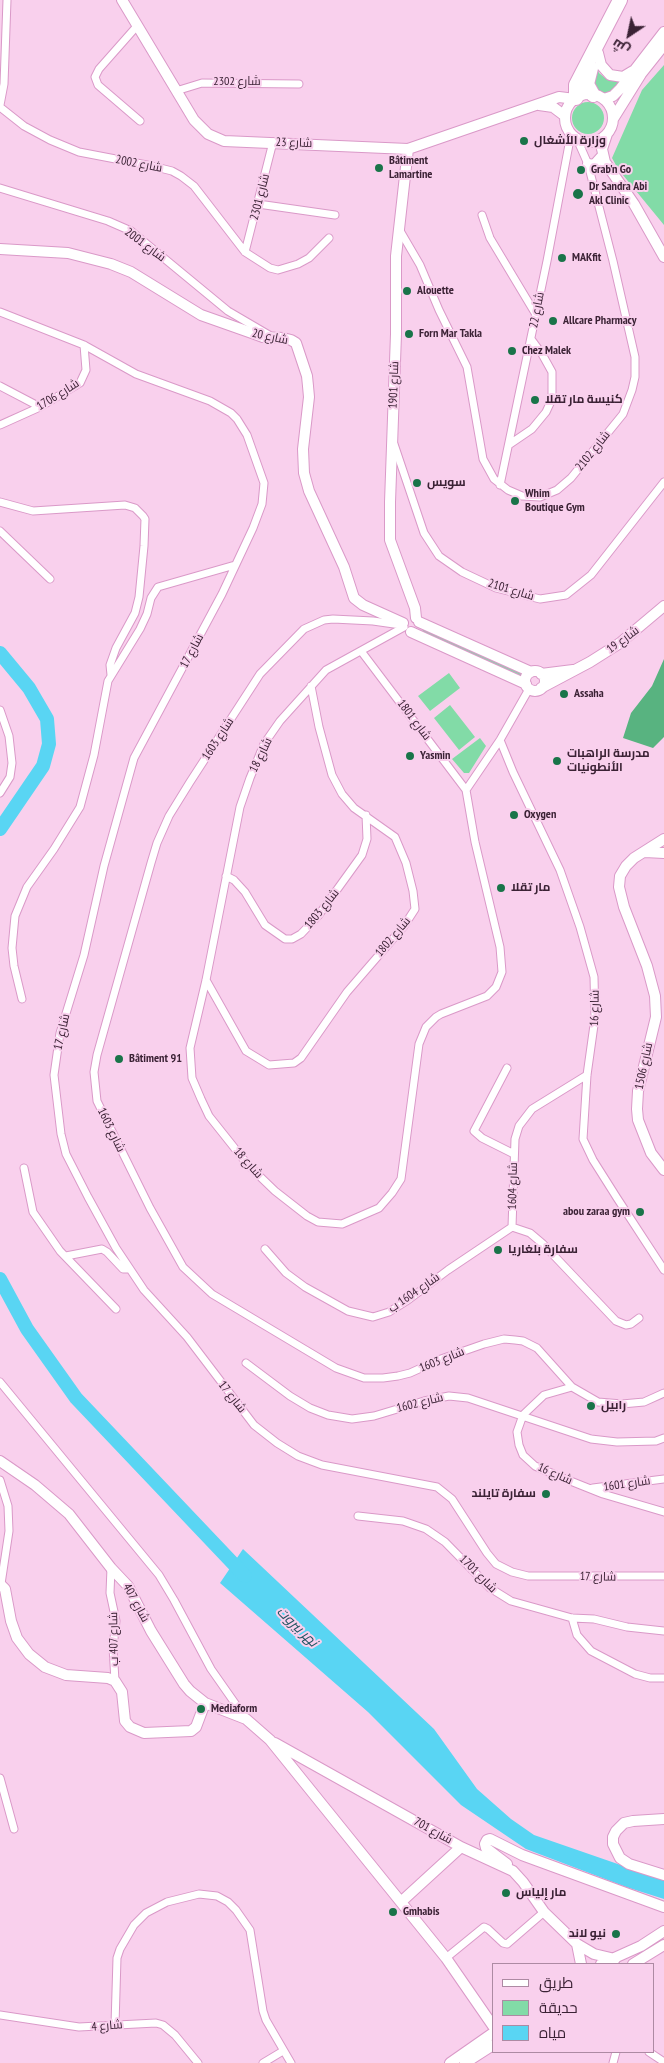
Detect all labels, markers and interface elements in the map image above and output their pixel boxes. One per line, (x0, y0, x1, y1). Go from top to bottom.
north arrow (604, 10, 654, 60)
text: ش (608, 35, 633, 60)
street label: شارع 2302 (213, 75, 261, 89)
place label: وزارة الأشغال (534, 134, 606, 148)
street label: شارع 23 (275, 135, 313, 151)
marker: وزارة الأشغال (518, 135, 530, 147)
street label: شارع 2002 (114, 152, 164, 176)
place label: Bâtiment Lamartine (389, 154, 432, 182)
marker: Bâtiment Lamartine (373, 162, 385, 174)
place label: Grab'n Go (591, 163, 631, 177)
marker: Grab'n Go (575, 164, 587, 176)
street label: شارع 2301 (247, 172, 273, 222)
place label: Dr Sandra Abi Akl Clinic (589, 180, 647, 208)
marker: Dr Sandra Abi Akl Clinic (571, 187, 585, 201)
street label: شارع 2001 (122, 225, 168, 265)
place label: MAKfit (572, 251, 601, 265)
marker: MAKfit (556, 252, 568, 264)
place label: Alouette (417, 284, 454, 298)
marker: Alouette (401, 285, 413, 297)
street label: شارع 22 (526, 291, 548, 329)
place label: Allcare Pharmacy (563, 314, 636, 328)
marker: Allcare Pharmacy (547, 315, 559, 327)
street label: شارع 20 (251, 326, 289, 348)
place label: Forn Mar Takla (419, 327, 482, 341)
marker: Forn Mar Takla (403, 328, 415, 340)
place label: Chez Malek (522, 344, 571, 358)
marker: Chez Malek (506, 345, 518, 357)
street label: شارع 1901 (386, 361, 402, 409)
street label: شارع 1706 (34, 376, 82, 414)
place label: كنيسة مار تقلا (545, 393, 623, 407)
marker: كنيسة مار تقلا (529, 394, 541, 406)
street label: شارع 2102 (572, 428, 614, 474)
place label: سويس (427, 476, 466, 490)
marker: سويس (411, 477, 423, 489)
place label: Whim Boutique Gym (525, 487, 585, 515)
marker: Whim Boutique Gym (509, 495, 521, 507)
street label: شارع 2101 (486, 576, 536, 604)
street label: شارع 19 (604, 623, 642, 657)
street label: شارع 17 (177, 631, 207, 671)
place label: Assaha (574, 687, 604, 701)
marker: Assaha (558, 688, 570, 700)
street label: شارع 1801 (394, 697, 434, 743)
street label: شارع 1603 (199, 715, 237, 763)
street label: شارع 18 (247, 735, 275, 775)
place label: مدرسة الراهبات الأنطونيات (567, 747, 650, 775)
place label: Yasmin (420, 749, 450, 763)
marker: Yasmin (404, 750, 416, 762)
marker: مدرسة الراهبات الأنطونيات (551, 755, 563, 767)
place label: Oxygen (524, 808, 556, 822)
marker: Oxygen (508, 809, 520, 821)
place label: مار تقلا (511, 881, 550, 895)
marker: مار تقلا (495, 882, 507, 894)
street label: شارع 1803 (301, 886, 343, 932)
street label: شارع 1802 (372, 914, 414, 960)
street label: شارع 16 (587, 990, 603, 1026)
street label: شارع 17 (51, 1013, 73, 1051)
street label: شارع 1506 (632, 1041, 656, 1091)
place label: Bâtiment 91 (129, 1052, 182, 1066)
marker: Bâtiment 91 (113, 1053, 125, 1065)
street label: شارع 1603 (94, 1106, 128, 1154)
street label: شارع 18 (230, 1145, 266, 1181)
street label: شارع 1604 (505, 1162, 521, 1210)
place label: abou zaraa gym (563, 1205, 630, 1219)
marker: abou zaraa gym (634, 1206, 646, 1218)
place label: سفارة بلغاريا (508, 1243, 578, 1257)
marker: سفارة بلغاريا (492, 1244, 504, 1256)
street label: شارع 1604 ب (386, 1270, 442, 1316)
street label: شارع 1603 (417, 1344, 467, 1376)
street label: شارع 17 (215, 1378, 249, 1416)
street label: شارع 1602 (395, 1390, 445, 1416)
place label: رابيل (601, 1399, 626, 1413)
marker: رابيل (585, 1400, 597, 1412)
street label: شارع 16 (535, 1460, 575, 1488)
street label: شارع 1601 (603, 1474, 651, 1494)
place label: سفارة تايلند (471, 1487, 536, 1501)
marker: سفارة تايلند (540, 1488, 552, 1500)
street label: شارع 1701 (456, 1552, 500, 1596)
street label: شارع 17 (580, 1569, 616, 1585)
street label: شارع 407 (120, 1581, 152, 1625)
water label: نهر بيروت (273, 1603, 321, 1651)
street label: شارع 407 ب (106, 1612, 122, 1666)
place label: Mediaform (211, 1702, 257, 1716)
marker: Mediaform (195, 1703, 207, 1715)
street label: شارع 701 (411, 1815, 455, 1847)
place label: مار إلياس (516, 1886, 566, 1900)
marker: مار إلياس (500, 1887, 512, 1899)
place label: Gmhabis (403, 1905, 440, 1919)
marker: Gmhabis (387, 1906, 399, 1918)
place label: نيو لاند (569, 1927, 606, 1941)
marker: نيو لاند (610, 1928, 622, 1940)
legend (492, 1963, 654, 2053)
text: طريق (539, 1973, 573, 1992)
text: حديقة (539, 1998, 578, 2017)
street label: شارع 4 (91, 2017, 123, 2035)
text: مياه (539, 2023, 566, 2042)

